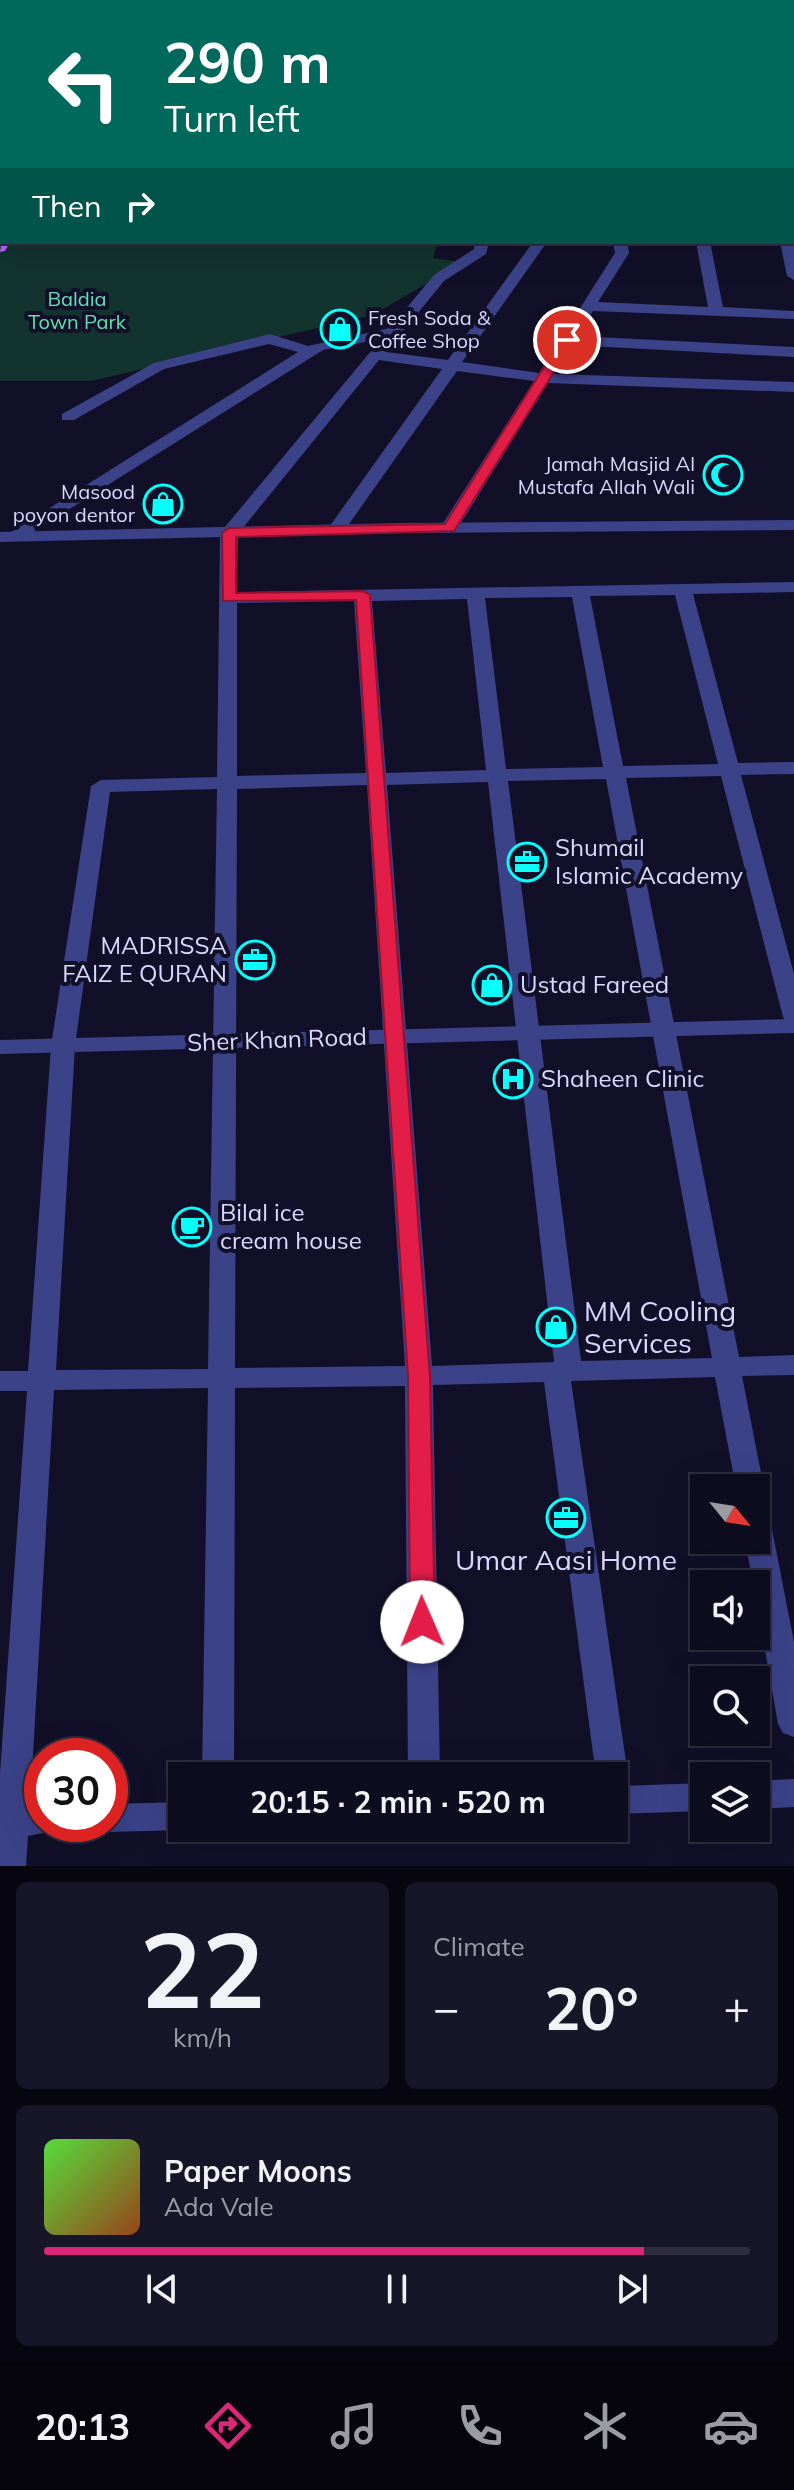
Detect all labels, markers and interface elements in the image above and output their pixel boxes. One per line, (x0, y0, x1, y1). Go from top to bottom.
text: 290 m (164, 27, 331, 97)
icon: left (32, 32, 136, 136)
text: Turn left (164, 96, 300, 141)
icon: right (118, 184, 162, 228)
text: Then (32, 187, 102, 225)
park label: Baldia Town Park (28, 286, 127, 334)
place label: Fresh Soda & Coffee Shop (368, 305, 491, 353)
pin (533, 306, 601, 374)
shop icon: Fresh Soda & Coffee Shop (319, 308, 361, 350)
icon: arrive (545, 318, 589, 362)
place label: Jamah Masjid Al Mustafa Allah Wali (518, 451, 695, 499)
mosque icon: Jamah Masjid Al Mustafa Allah Wali (702, 454, 744, 496)
place label: Masood poyon dentor (13, 479, 136, 527)
shop icon: Masood poyon dentor (142, 483, 184, 525)
place label: Shumail Islamic Academy (555, 832, 743, 890)
office icon: Shumail Islamic Academy (506, 841, 548, 883)
place label: MADRISSA FAIZ E QURAN (62, 930, 227, 988)
office icon: MADRISSA FAIZ E QURAN (234, 939, 276, 981)
shop icon: Ustad Fareed (471, 964, 513, 1006)
place label: Ustad Fareed (520, 969, 669, 999)
street label: Sher Khan Road (187, 1021, 367, 1057)
hospital icon: Shaheen Clinic (492, 1058, 534, 1100)
place label: Shaheen Clinic (541, 1063, 705, 1093)
place label: Bilal ice cream house (220, 1197, 362, 1255)
cafe icon: Bilal ice cream house (171, 1206, 213, 1248)
place label: MM Cooling Services (584, 1293, 736, 1360)
shop icon: MM Cooling Services (535, 1306, 577, 1348)
north arrow (690, 1474, 770, 1554)
map controls (690, 1474, 770, 1842)
office icon: Umar Aasi Home (545, 1497, 587, 1539)
place label: Umar Aasi Home (455, 1542, 677, 1577)
button: sound (690, 1570, 770, 1650)
position arrow (380, 1580, 464, 1664)
button: search (690, 1666, 770, 1746)
speed limit sign: 30 (24, 1738, 128, 1842)
button: layers (690, 1762, 770, 1842)
text: 20:15 · 2 min · 520 m (250, 1783, 546, 1821)
text: 22 (140, 1903, 265, 2034)
text: Climate (433, 1930, 525, 1963)
text: 20° (544, 1970, 639, 2045)
text: − (433, 1980, 459, 2035)
text: + (724, 1980, 750, 2035)
text: km/h (173, 2021, 232, 2054)
text: Paper Moons (164, 2152, 352, 2190)
text: Ada Vale (164, 2190, 274, 2223)
icon: previous (140, 2267, 184, 2311)
icon: pause (375, 2267, 419, 2311)
icon: next (610, 2267, 654, 2311)
icon: directions (200, 2398, 256, 2454)
icon: music (326, 2398, 382, 2454)
icon: phone (452, 2398, 508, 2454)
icon: climate (577, 2398, 633, 2454)
icon: car (703, 2398, 759, 2454)
text: 20:13 (35, 2404, 130, 2449)

